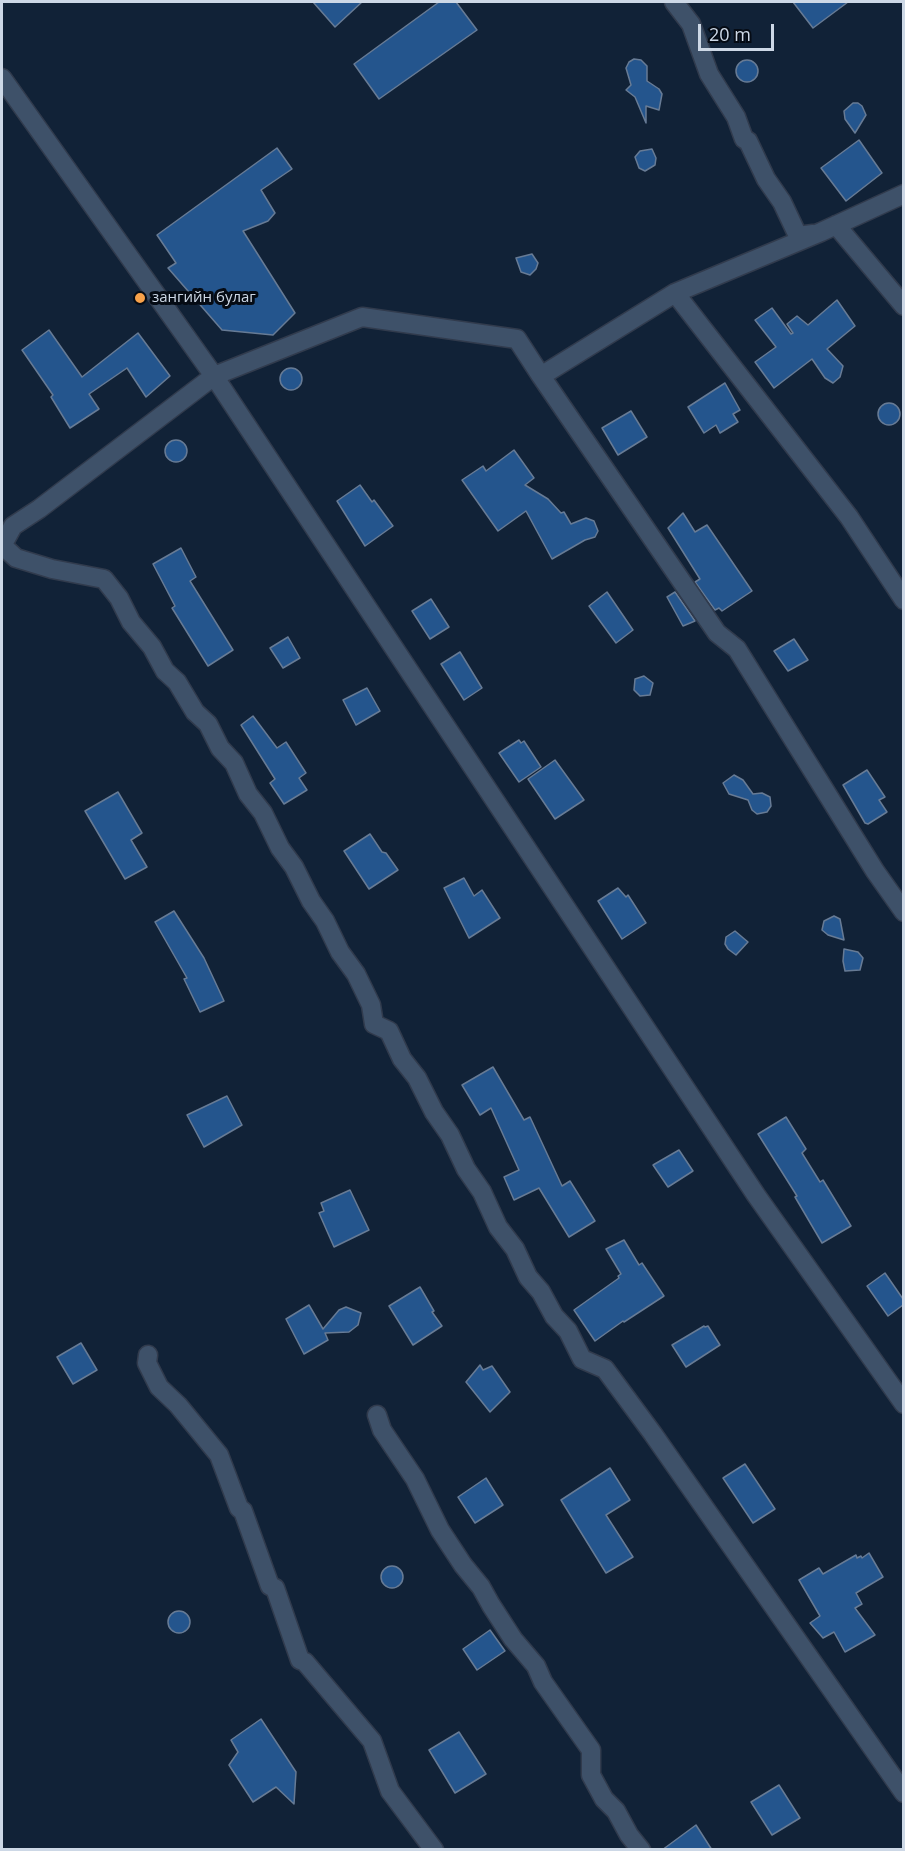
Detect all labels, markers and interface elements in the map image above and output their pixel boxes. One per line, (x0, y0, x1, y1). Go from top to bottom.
scale bar (701, 12, 778, 50)
text: 20 m (709, 22, 751, 46)
place label: зангийн булаг (152, 289, 256, 307)
marker: зангийн булаг (133, 291, 147, 305)

